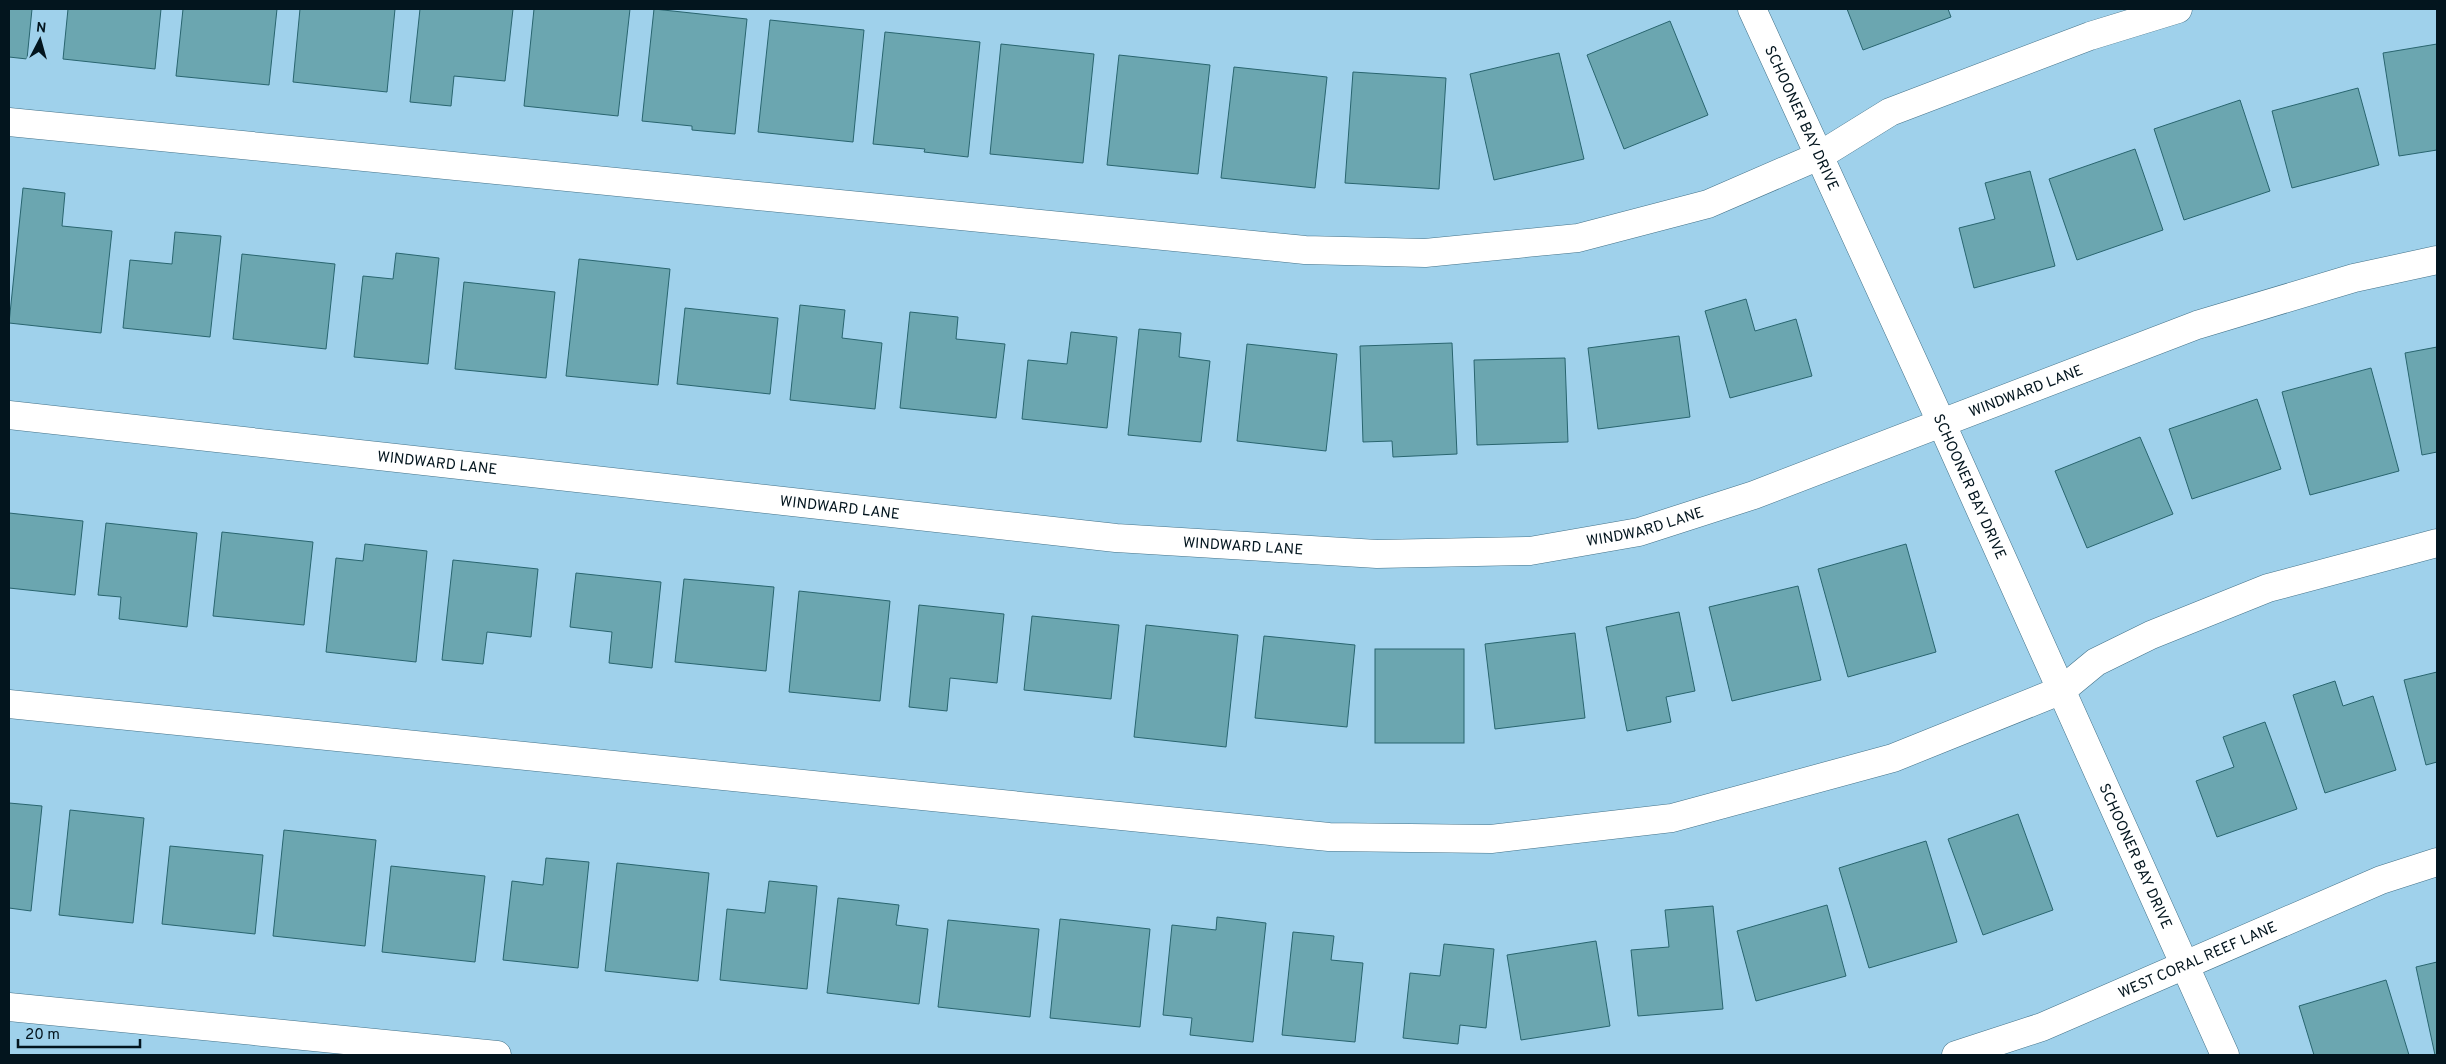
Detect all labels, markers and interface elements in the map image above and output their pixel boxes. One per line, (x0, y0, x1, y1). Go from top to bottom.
north arrow (15, 15, 65, 65)
text: N (35, 20, 47, 38)
street label: SCHOONER BAY DRIVE (1759, 43, 1842, 194)
street label: WINDWARD LANE (1967, 362, 2086, 423)
street label: SCHOONER BAY DRIVE (1928, 411, 2010, 563)
street label: WINDWARD LANE (376, 448, 498, 480)
street label: WINDWARD LANE (779, 493, 901, 525)
street label: WINDWARD LANE (1585, 504, 1706, 552)
street label: WINDWARD LANE (1182, 534, 1304, 560)
street label: SCHOONER BAY DRIVE (2094, 781, 2175, 932)
street label: WEST CORAL REEF LANE (2116, 918, 2280, 1004)
scale bar (18, 1016, 140, 1048)
text: 20 m (25, 1026, 60, 1045)

